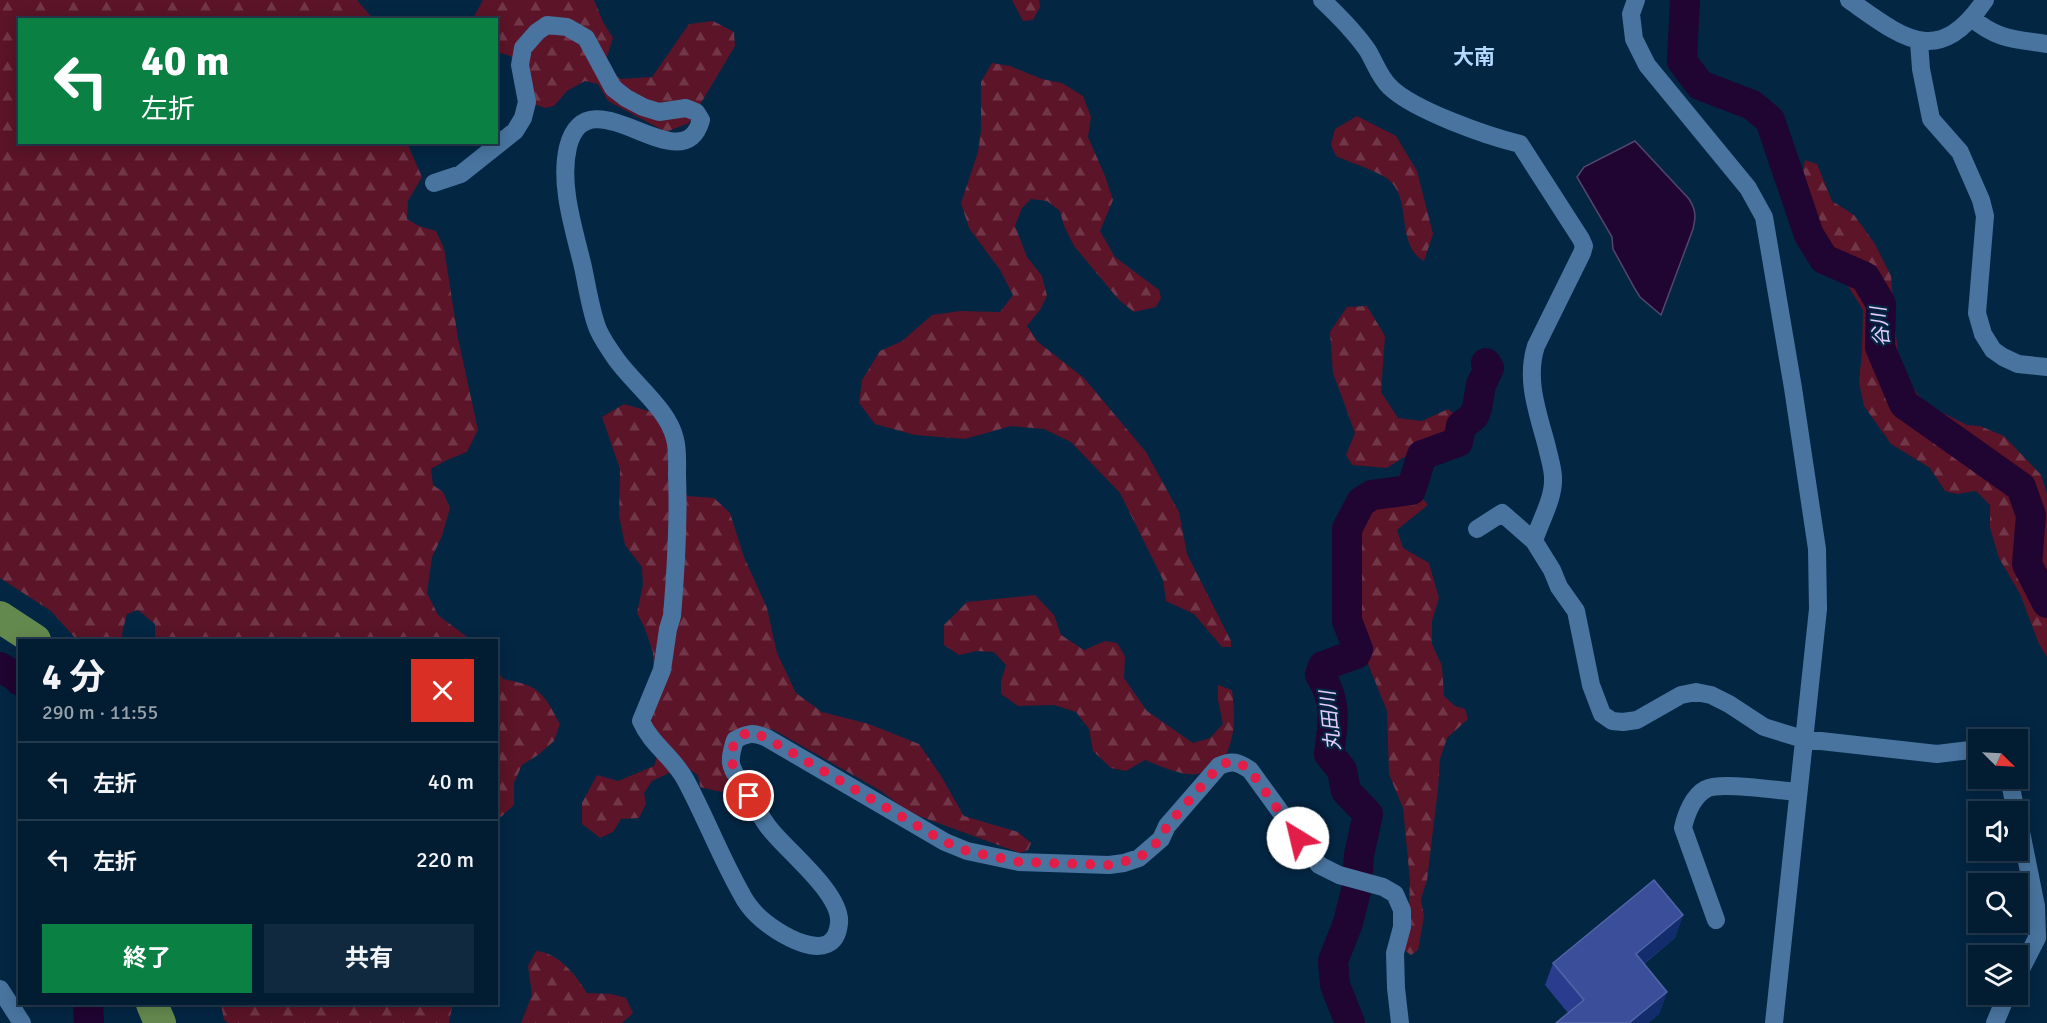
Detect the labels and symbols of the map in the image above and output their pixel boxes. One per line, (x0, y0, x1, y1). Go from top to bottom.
district label: 大南 (1453, 44, 1495, 70)
water label: 谷川 (1866, 304, 1895, 348)
water label: 丸田川 (1315, 688, 1346, 752)
north arrow (1968, 729, 2028, 789)
pin (723, 770, 774, 821)
position arrow (1266, 806, 1330, 870)

